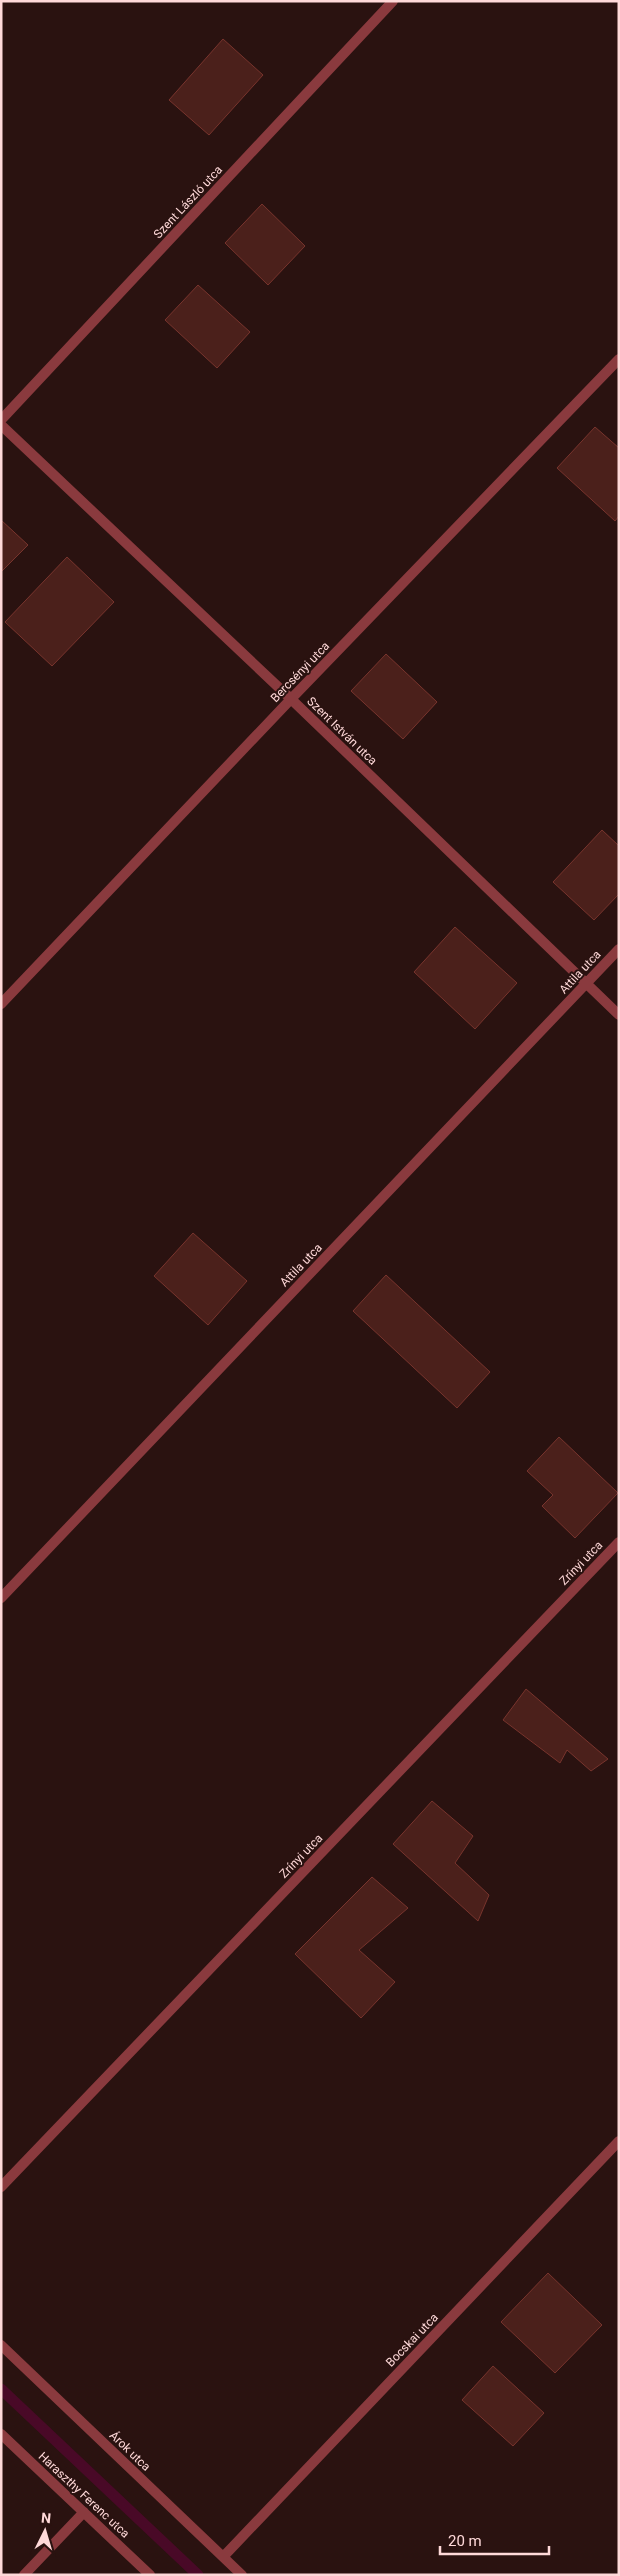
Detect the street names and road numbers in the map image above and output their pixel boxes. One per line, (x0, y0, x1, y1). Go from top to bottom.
street label: Szent László utca (151, 163, 225, 241)
street label: Bercsényi utca (268, 639, 332, 705)
street label: Szent István utca (304, 694, 380, 768)
street label: Attila utca (556, 947, 604, 997)
street label: Attila utca (277, 1241, 325, 1289)
street label: Zrínyi utca (557, 1538, 605, 1588)
street label: Zrínyi utca (277, 1831, 325, 1881)
street label: Bocskai utca (383, 2310, 441, 2370)
street label: Árok utca (107, 2428, 154, 2474)
street label: Haraszthy Ferenc utca (36, 2449, 132, 2541)

